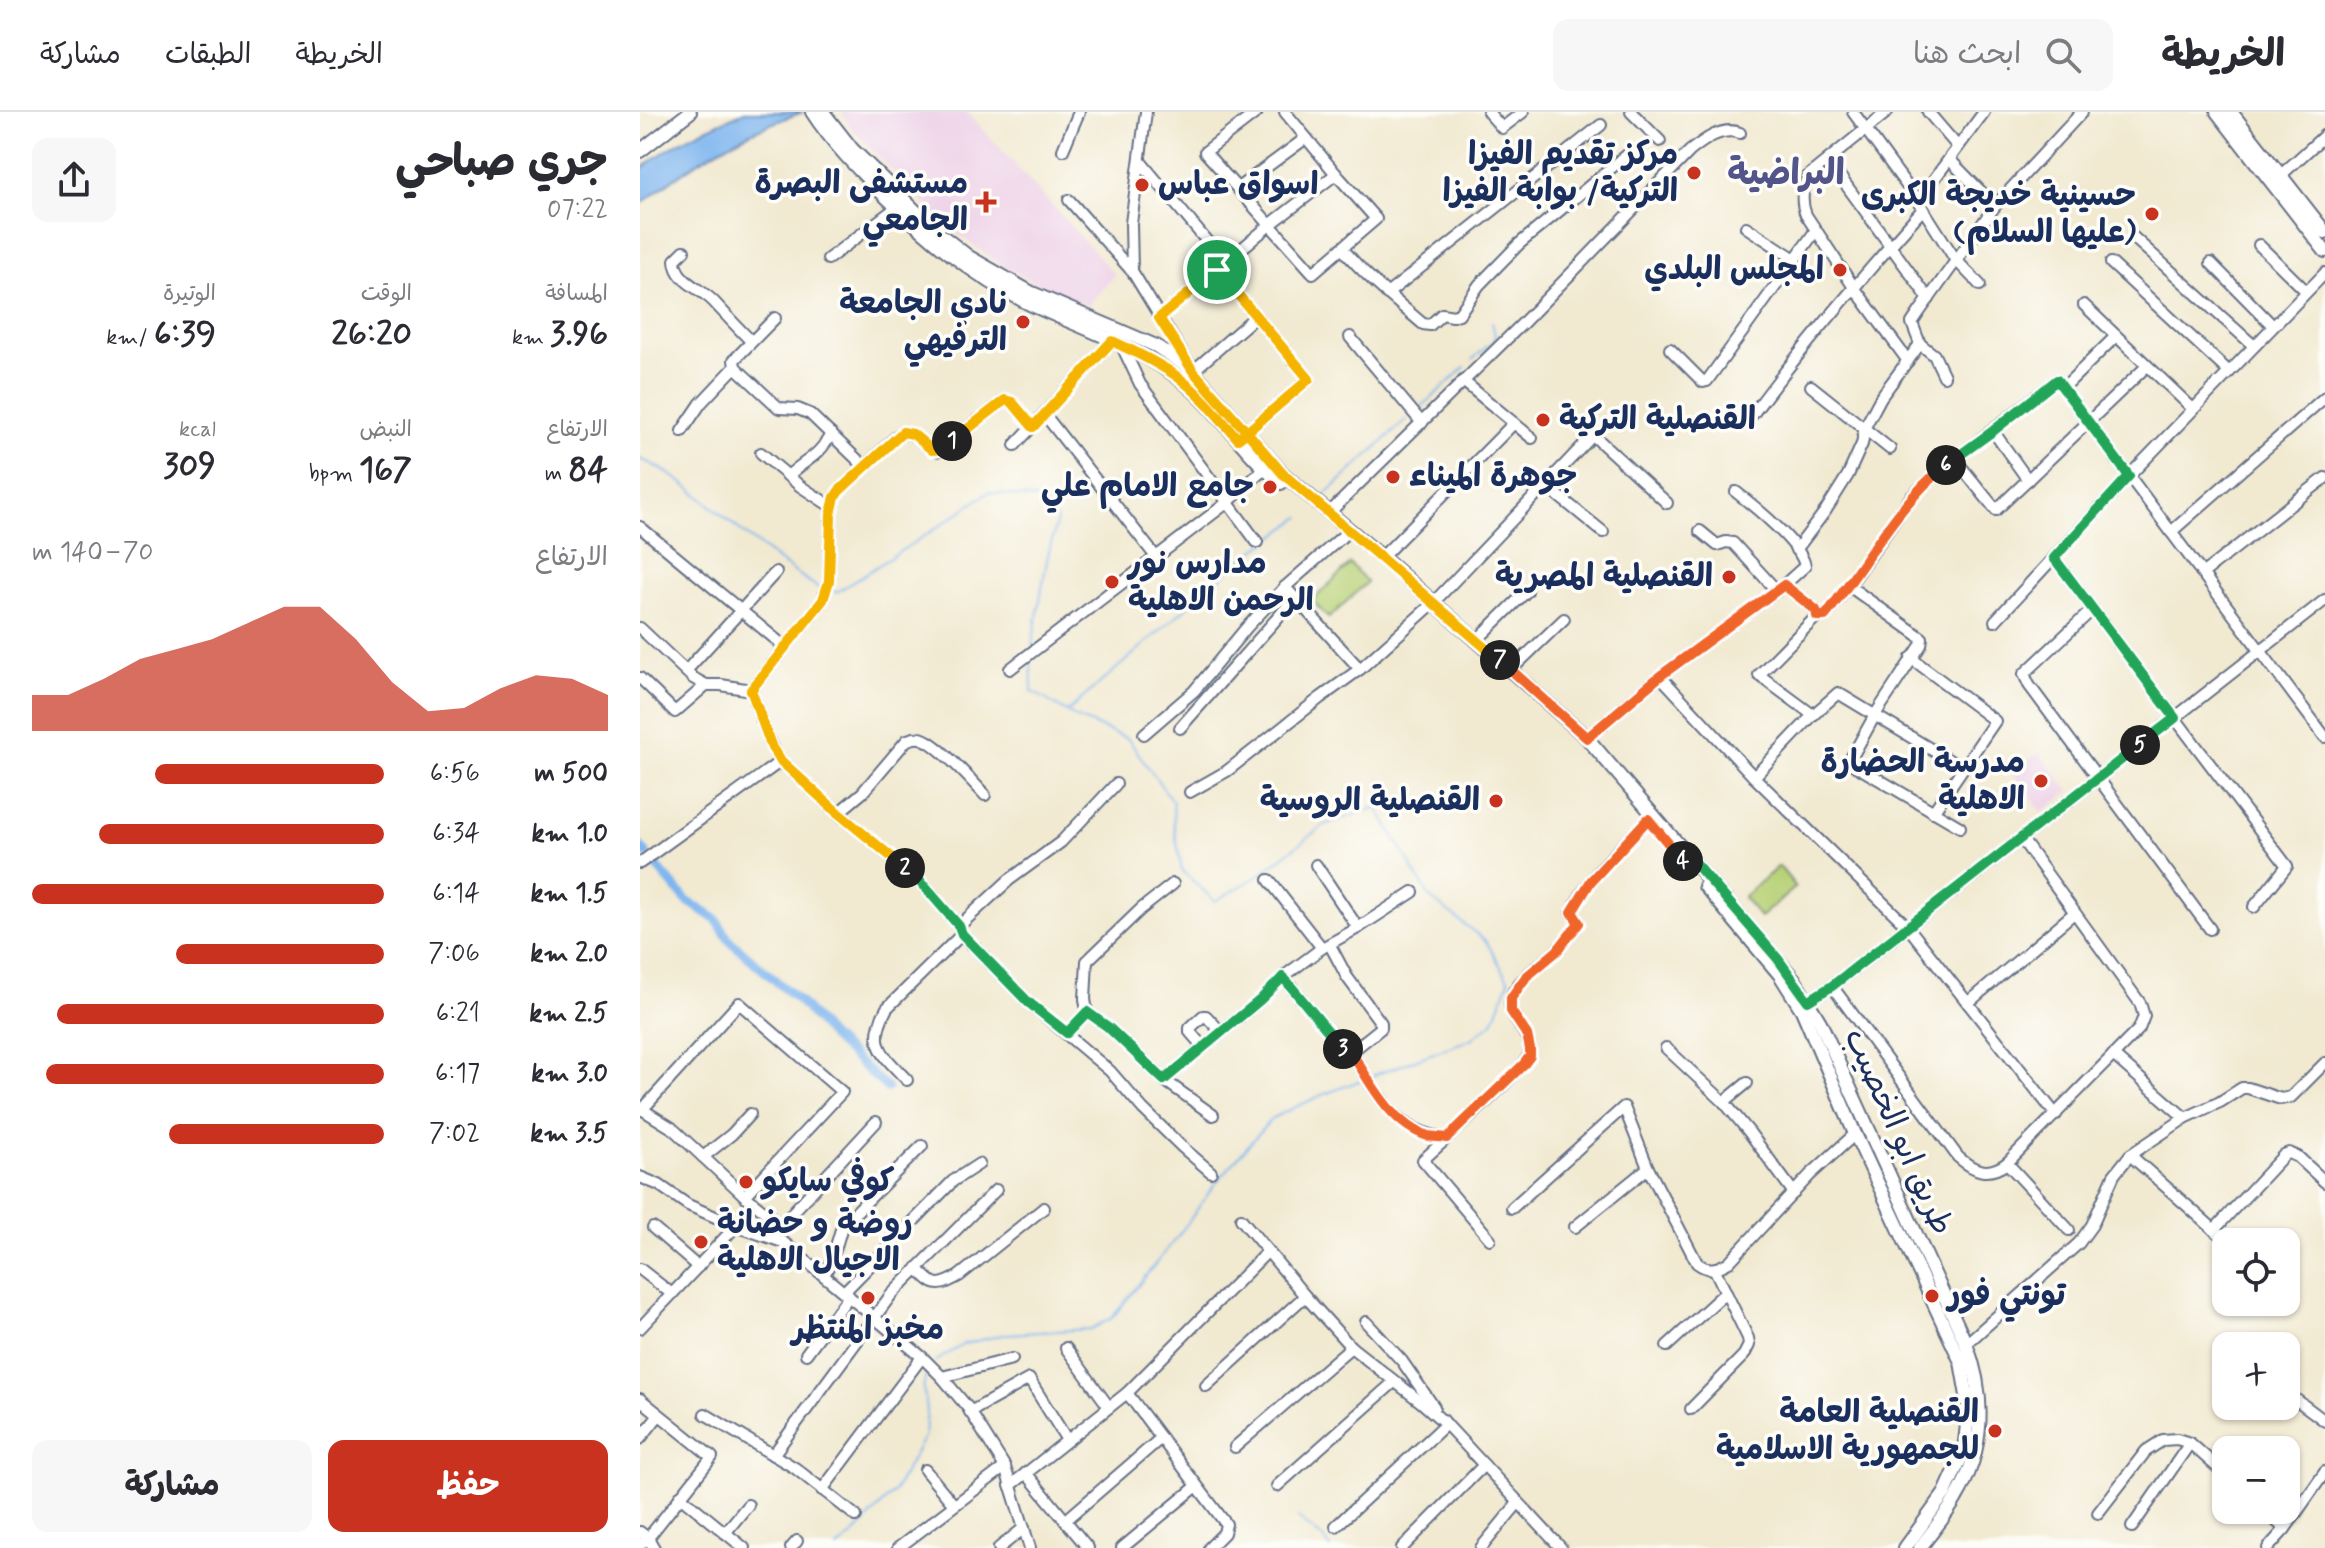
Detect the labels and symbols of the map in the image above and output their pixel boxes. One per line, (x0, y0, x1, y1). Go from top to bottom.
place label: مركز تقديم الفيزا التركية/ بوابة الفيزا (1443, 134, 1678, 213)
district label: البراضية (1727, 151, 1845, 198)
place label: مستشفى البصرة الجامعي (754, 163, 968, 248)
place label: اسواق عباس (1158, 164, 1319, 206)
marker: مركز تقديم الفيزا التركية/ بوابة الفيزا (1685, 164, 1703, 182)
place label: حسينية خديجة الكبرى (عليها السلام) (1861, 175, 2137, 255)
marker: اسواق عباس (1133, 176, 1151, 194)
marker: مستشفى البصرة الجامعي (975, 191, 997, 213)
marker: حسينية خديجة الكبرى (عليها السلام) (2143, 205, 2161, 223)
pin (1183, 236, 1251, 304)
place label: المجلس البلدي (1644, 249, 1824, 292)
marker: المجلس البلدي (1831, 261, 1849, 279)
place label: نادي الجامعة الترفيهي (839, 283, 1007, 368)
marker: نادي الجامعة الترفيهي (1014, 313, 1032, 331)
place label: القنصلية التركية (1559, 399, 1756, 441)
marker: القنصلية التركية (1534, 411, 1552, 429)
pin: 1 (932, 421, 972, 461)
pin: 6 (1926, 445, 1966, 485)
place label: جوهرة الميناء (1409, 456, 1577, 498)
place label: جامع الامام علي (1041, 466, 1254, 514)
marker: جوهرة الميناء (1384, 468, 1402, 486)
marker: جامع الامام علي (1261, 478, 1279, 496)
place label: مدارس نور الرحمن الاهلية (1126, 543, 1314, 622)
place label: القنصلية المصرية (1495, 556, 1713, 598)
marker: القنصلية المصرية (1720, 568, 1738, 586)
marker: مدارس نور الرحمن الاهلية (1103, 573, 1121, 591)
pin: 7 (1480, 640, 1520, 680)
pin: 5 (2120, 725, 2160, 765)
place label: مدرسة الحضارة الاهلية (1820, 742, 2025, 821)
marker: مدرسة الحضارة الاهلية (2032, 772, 2050, 790)
place label: القنصلية الروسية (1260, 780, 1480, 822)
marker: القنصلية الروسية (1487, 792, 1505, 810)
pin: 4 (1663, 841, 1703, 881)
pin: 2 (885, 848, 925, 888)
street label: طريق ابو الخصيب (1834, 1022, 1962, 1242)
pin: 3 (1323, 1029, 1363, 1069)
place label: كوفي سايكو (760, 1157, 894, 1203)
marker: كوفي سايكو (737, 1173, 755, 1191)
place label: روضة و حضانة الاجيال الاهلية (717, 1203, 913, 1282)
marker: روضة و حضانة الاجيال الاهلية (692, 1233, 710, 1251)
place label: تونتي فور (1945, 1275, 2067, 1323)
marker: تونتي فور (1923, 1287, 1941, 1305)
marker: مخبز المنتظر (859, 1289, 877, 1307)
place label: مخبز المنتظر (789, 1309, 944, 1351)
place label: القنصلية العامة للجمهورية الاسلامية (1716, 1392, 1979, 1471)
marker: القنصلية العامة للجمهورية الاسلامية (1986, 1422, 2004, 1440)

